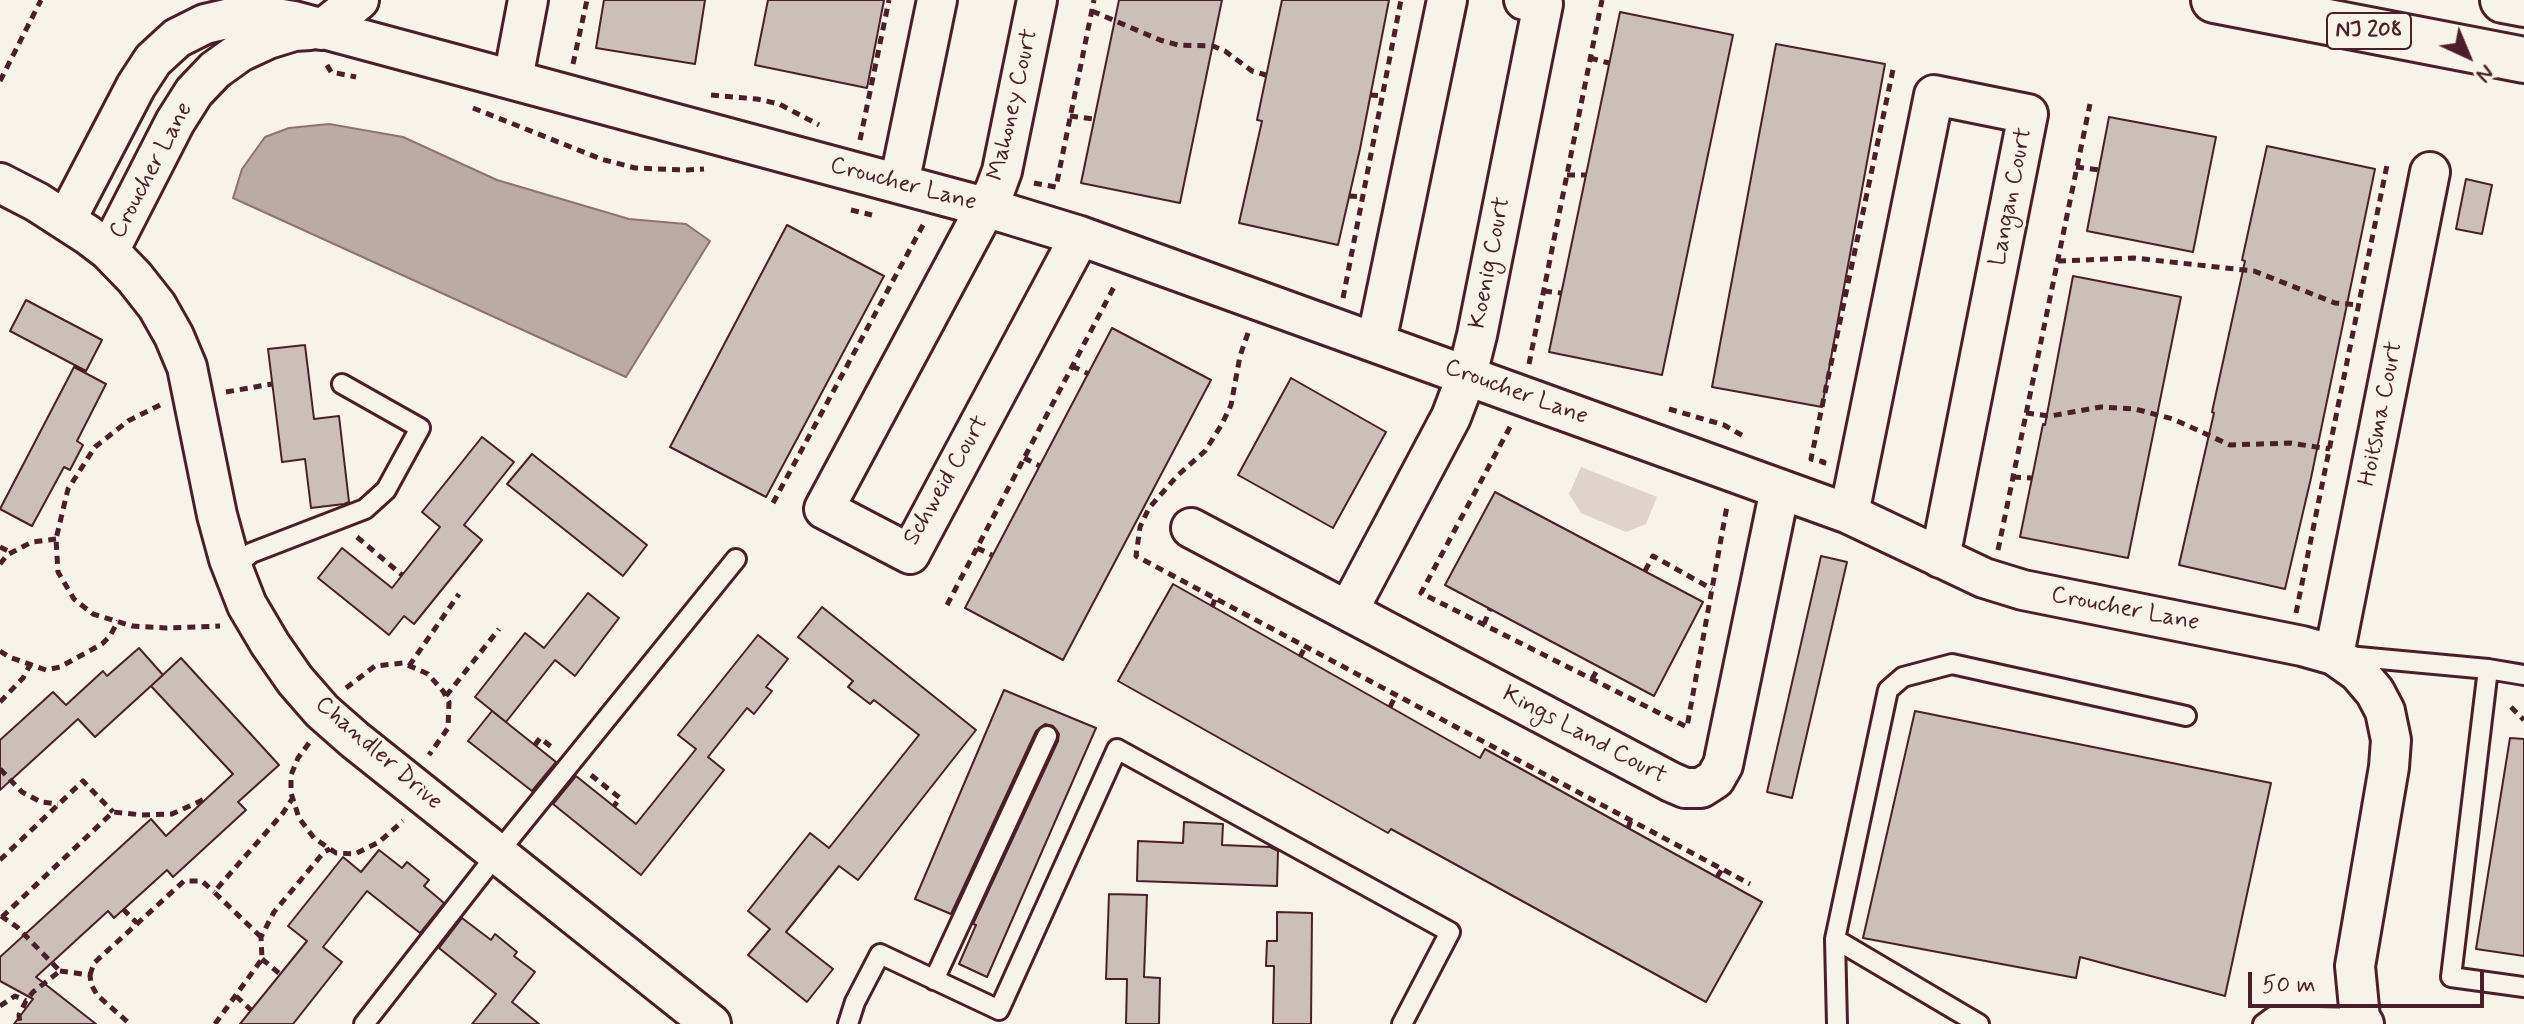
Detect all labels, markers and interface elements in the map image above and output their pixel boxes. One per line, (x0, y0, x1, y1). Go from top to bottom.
road number: NJ 208 (2327, 13, 2411, 49)
north arrow (2428, 16, 2508, 96)
street label: Mahoney Court (983, 26, 1045, 184)
text: N (2470, 58, 2500, 88)
street label: Croucher Lane (104, 98, 200, 244)
street label: Langan Court (1984, 125, 2040, 269)
street label: Croucher Lane (827, 152, 979, 218)
street label: Koenig Court (1464, 195, 1518, 331)
street label: Hoitsma Court (2354, 339, 2410, 489)
street label: Croucher Lane (1440, 354, 1592, 432)
street label: Schweid Court (898, 411, 996, 551)
street label: Croucher Lane (2048, 582, 2202, 638)
street label: Kings Land Court (1497, 681, 1671, 791)
street label: Chandler Drive (308, 691, 448, 817)
scale bar (2252, 956, 2488, 1006)
text: 50 m (2262, 970, 2316, 1001)

